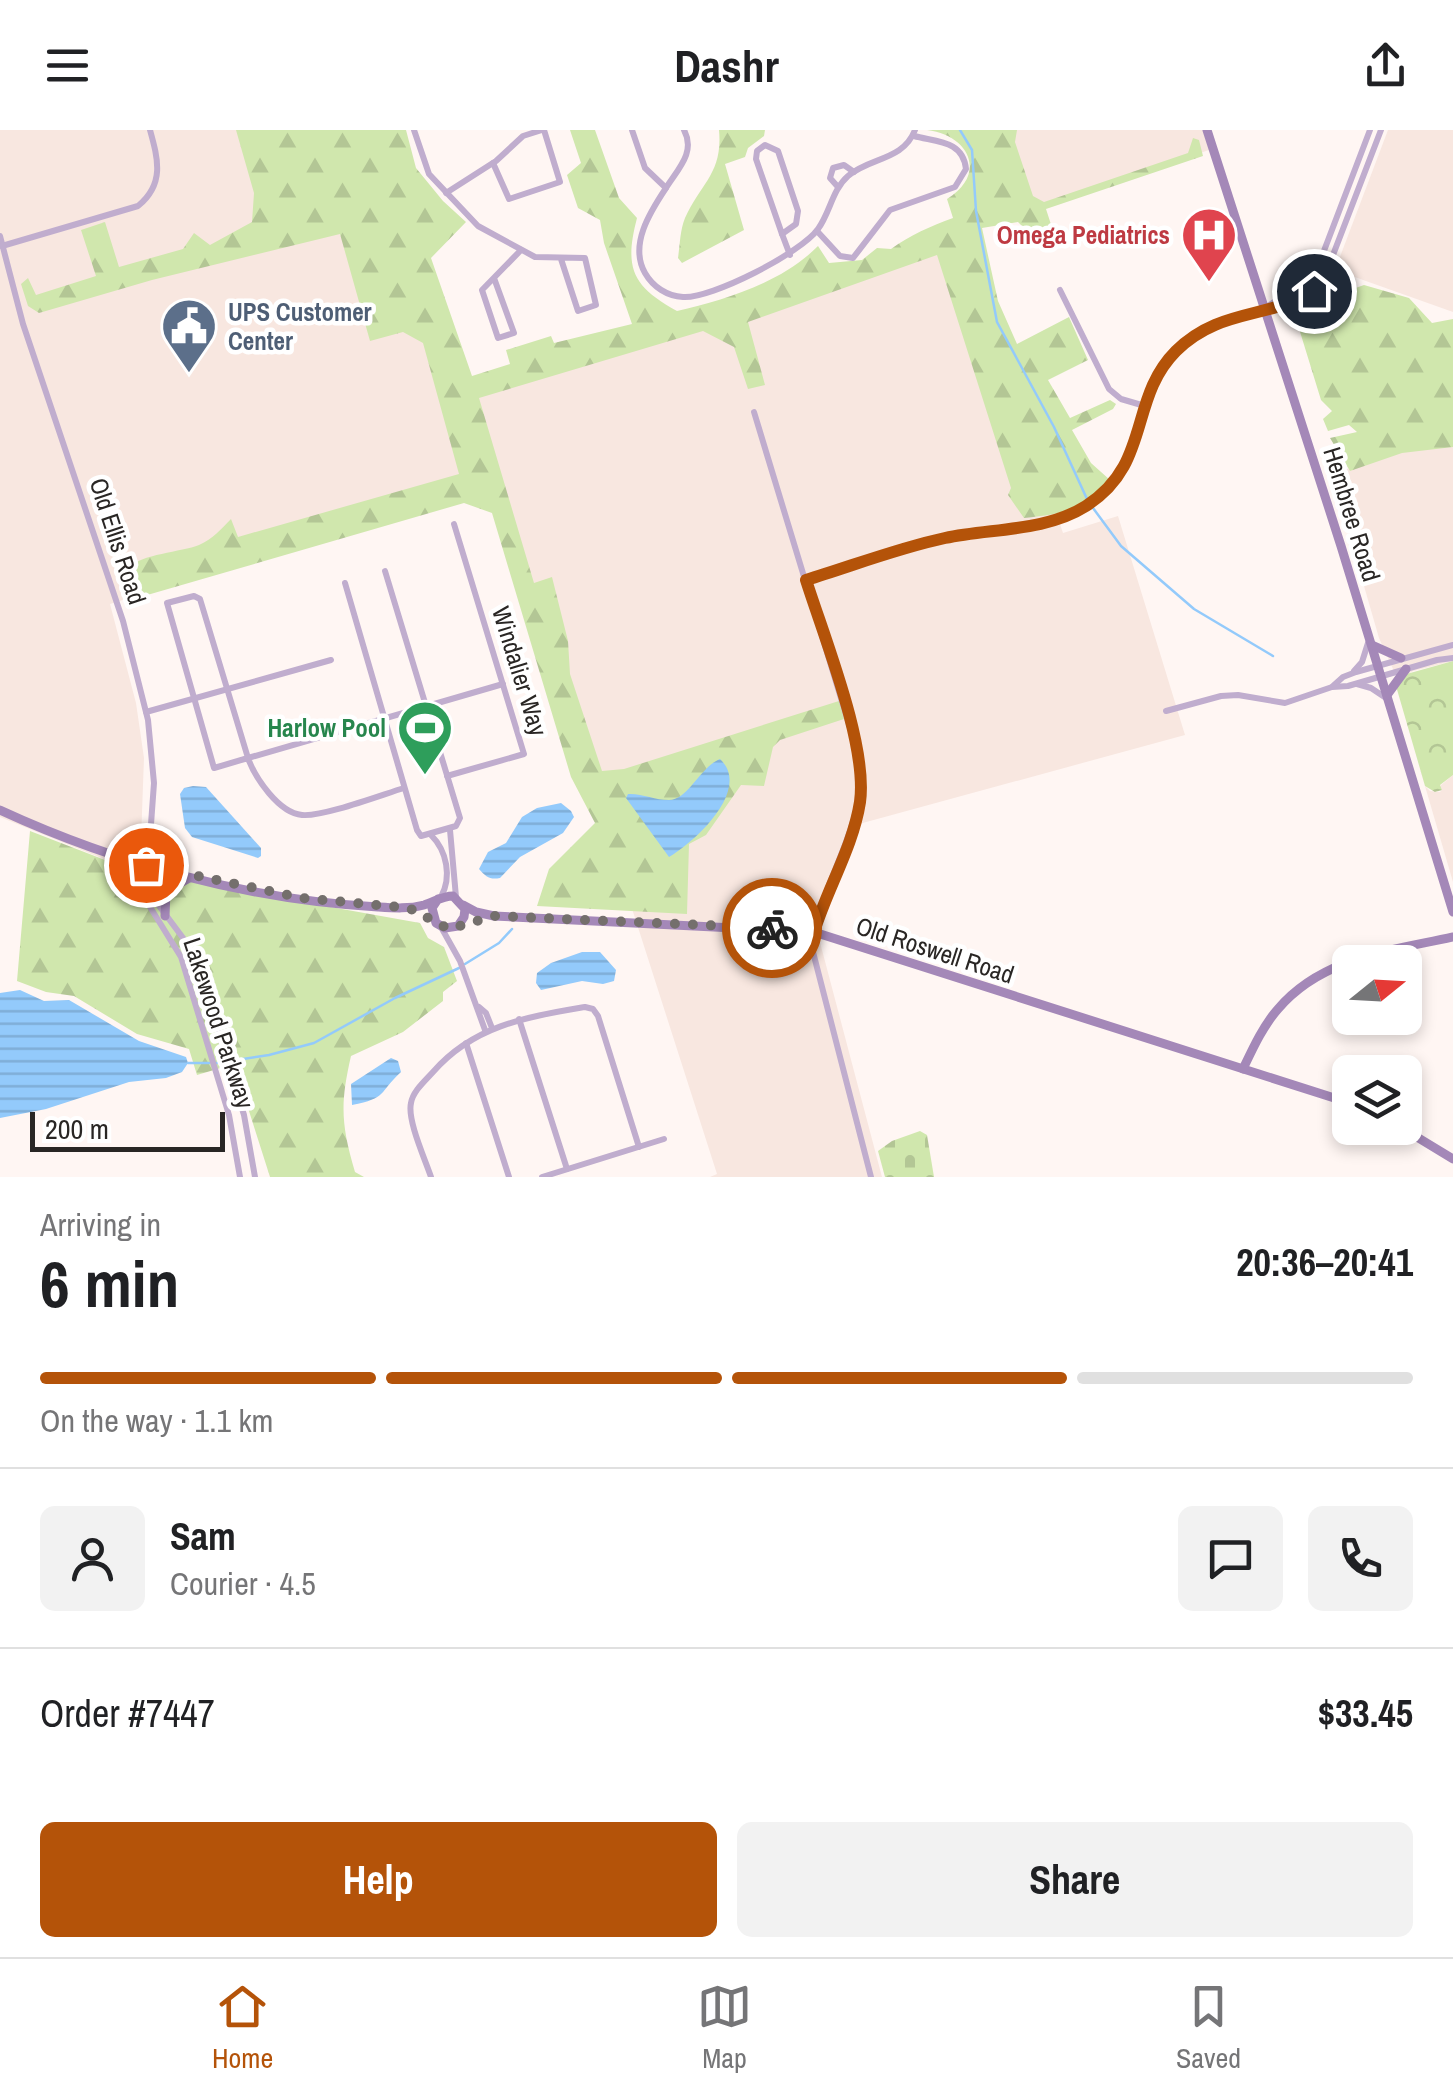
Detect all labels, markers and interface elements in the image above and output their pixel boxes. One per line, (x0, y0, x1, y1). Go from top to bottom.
text: Dashr (674, 35, 779, 96)
icon: menu (40, 38, 95, 93)
icon: share (1358, 38, 1413, 93)
hospital icon: Omega Pediatrics (1179, 205, 1239, 284)
place label: Omega Pediatrics (997, 218, 1170, 252)
pin (1272, 249, 1357, 334)
icon: home (1287, 264, 1342, 319)
place label: UPS Customer Center (228, 295, 372, 358)
public building icon: UPS Customer Center (159, 296, 219, 375)
street label: Hembree Road (1315, 443, 1389, 585)
street label: Old Ellis Road (82, 473, 154, 609)
street label: Windalier Way (484, 602, 556, 741)
sports icon: Harlow Pool (395, 698, 455, 777)
place label: Harlow Pool (268, 711, 386, 745)
pin (104, 823, 189, 908)
icon: bag (119, 838, 174, 893)
courier (722, 878, 822, 978)
icon: bike (745, 901, 800, 956)
street label: Old Roswell Road (852, 908, 1018, 992)
street label: Lakewood Parkway (175, 933, 263, 1113)
north arrow (1332, 945, 1422, 1035)
map controls (1332, 945, 1422, 1145)
button: layers (1332, 1055, 1422, 1145)
scale bar (30, 1107, 225, 1151)
text: 200 m (45, 1110, 109, 1148)
text: Arriving in (40, 1203, 161, 1246)
text: 20:36–20:41 (1236, 1237, 1413, 1288)
text: 6 min (40, 1240, 179, 1327)
text: On the way · 1.1 km (40, 1399, 273, 1442)
button: person (40, 1506, 145, 1611)
button: chat (1178, 1506, 1283, 1611)
button: phone (1308, 1506, 1413, 1611)
text: Sam (170, 1511, 236, 1562)
text: Courier · 4.5 (170, 1562, 316, 1605)
text: Order #7447 (40, 1688, 215, 1739)
text: $33.45 (1318, 1688, 1413, 1739)
button: Help (40, 1822, 717, 1937)
button: Share (737, 1822, 1413, 1937)
tab: Home (212, 1979, 273, 2077)
tab: Map (697, 1979, 752, 2077)
tab: Saved (1176, 1979, 1241, 2077)

